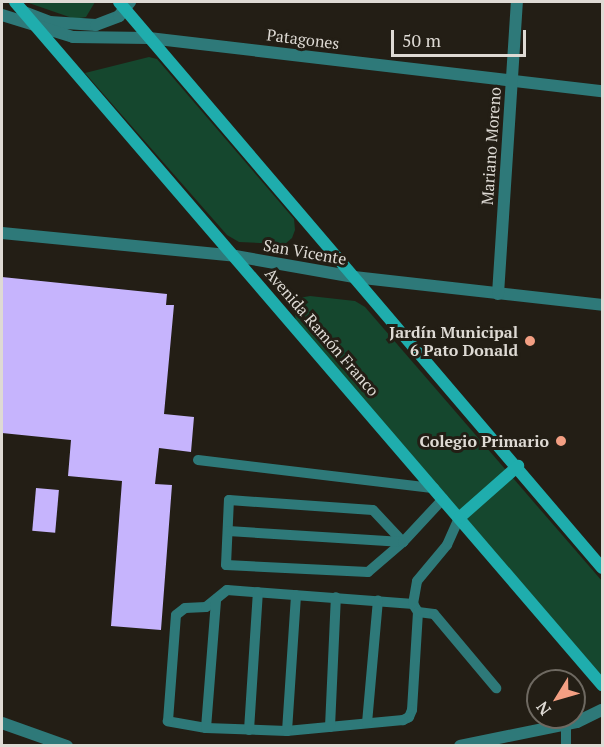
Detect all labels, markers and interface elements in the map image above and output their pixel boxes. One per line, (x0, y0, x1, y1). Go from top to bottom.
scale bar (394, 18, 529, 56)
street label: Patagones (265, 25, 341, 53)
text: 50 m (402, 28, 441, 52)
street label: Mariano Moreno (477, 86, 505, 206)
street label: San Vicente (262, 235, 348, 269)
street label: Avenida Ramón Franco (261, 264, 383, 400)
place label: Jardín Municipal 6 Pato Donald (389, 322, 518, 360)
marker: Jardín Municipal 6 Pato Donald (523, 334, 537, 348)
place label: Colegio Primario (420, 431, 549, 451)
marker: Colegio Primario (554, 434, 568, 448)
north arrow (526, 669, 586, 729)
text: N (531, 697, 556, 720)

